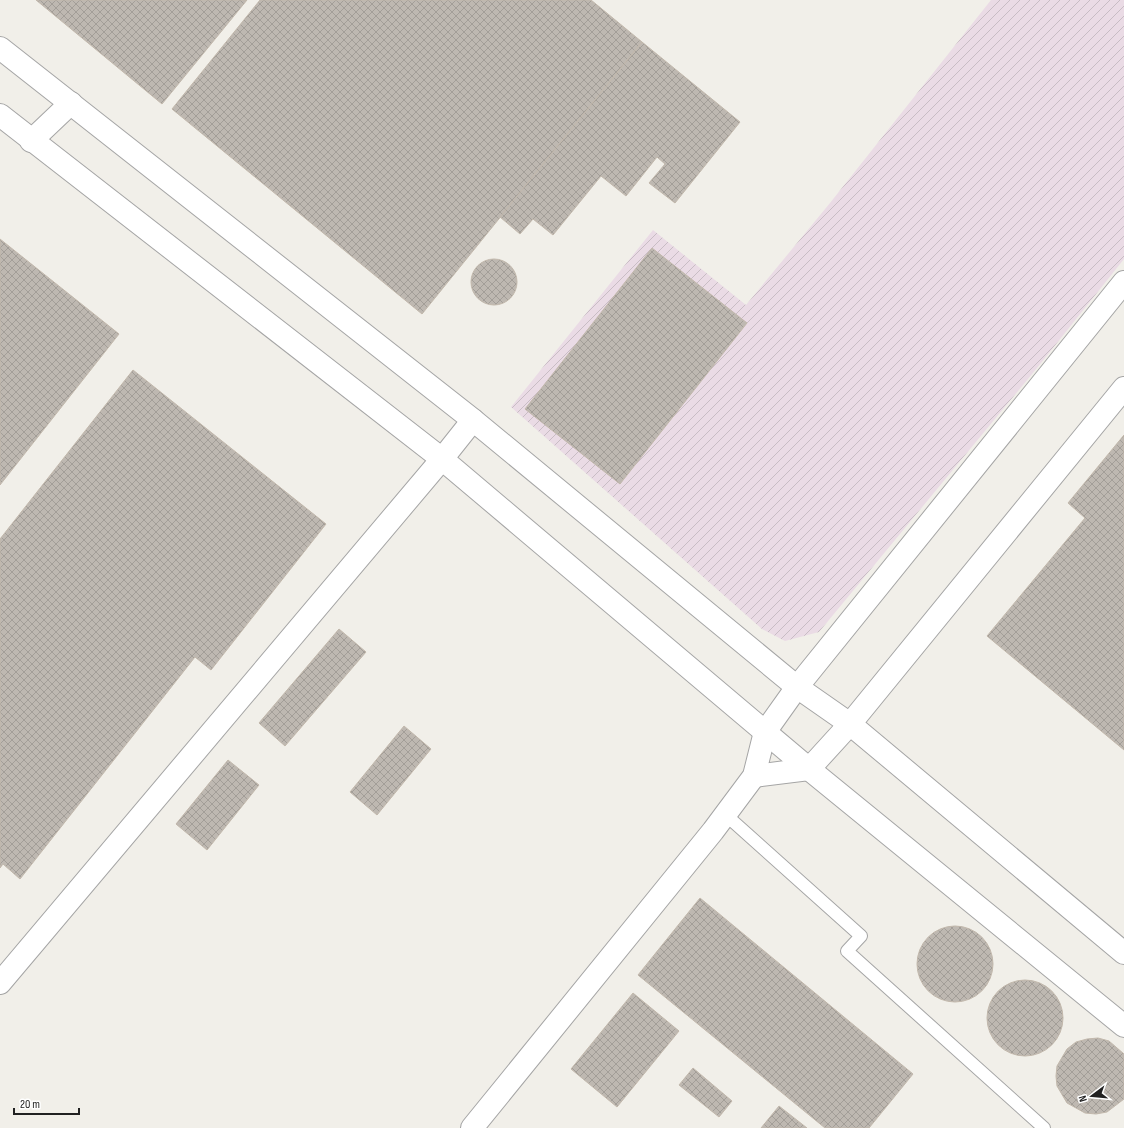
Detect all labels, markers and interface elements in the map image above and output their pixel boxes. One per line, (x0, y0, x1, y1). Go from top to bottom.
north arrow (1072, 1076, 1112, 1116)
scale bar (14, 1090, 79, 1116)
text: N (1076, 1094, 1090, 1103)
text: 20 m (20, 1097, 40, 1112)

